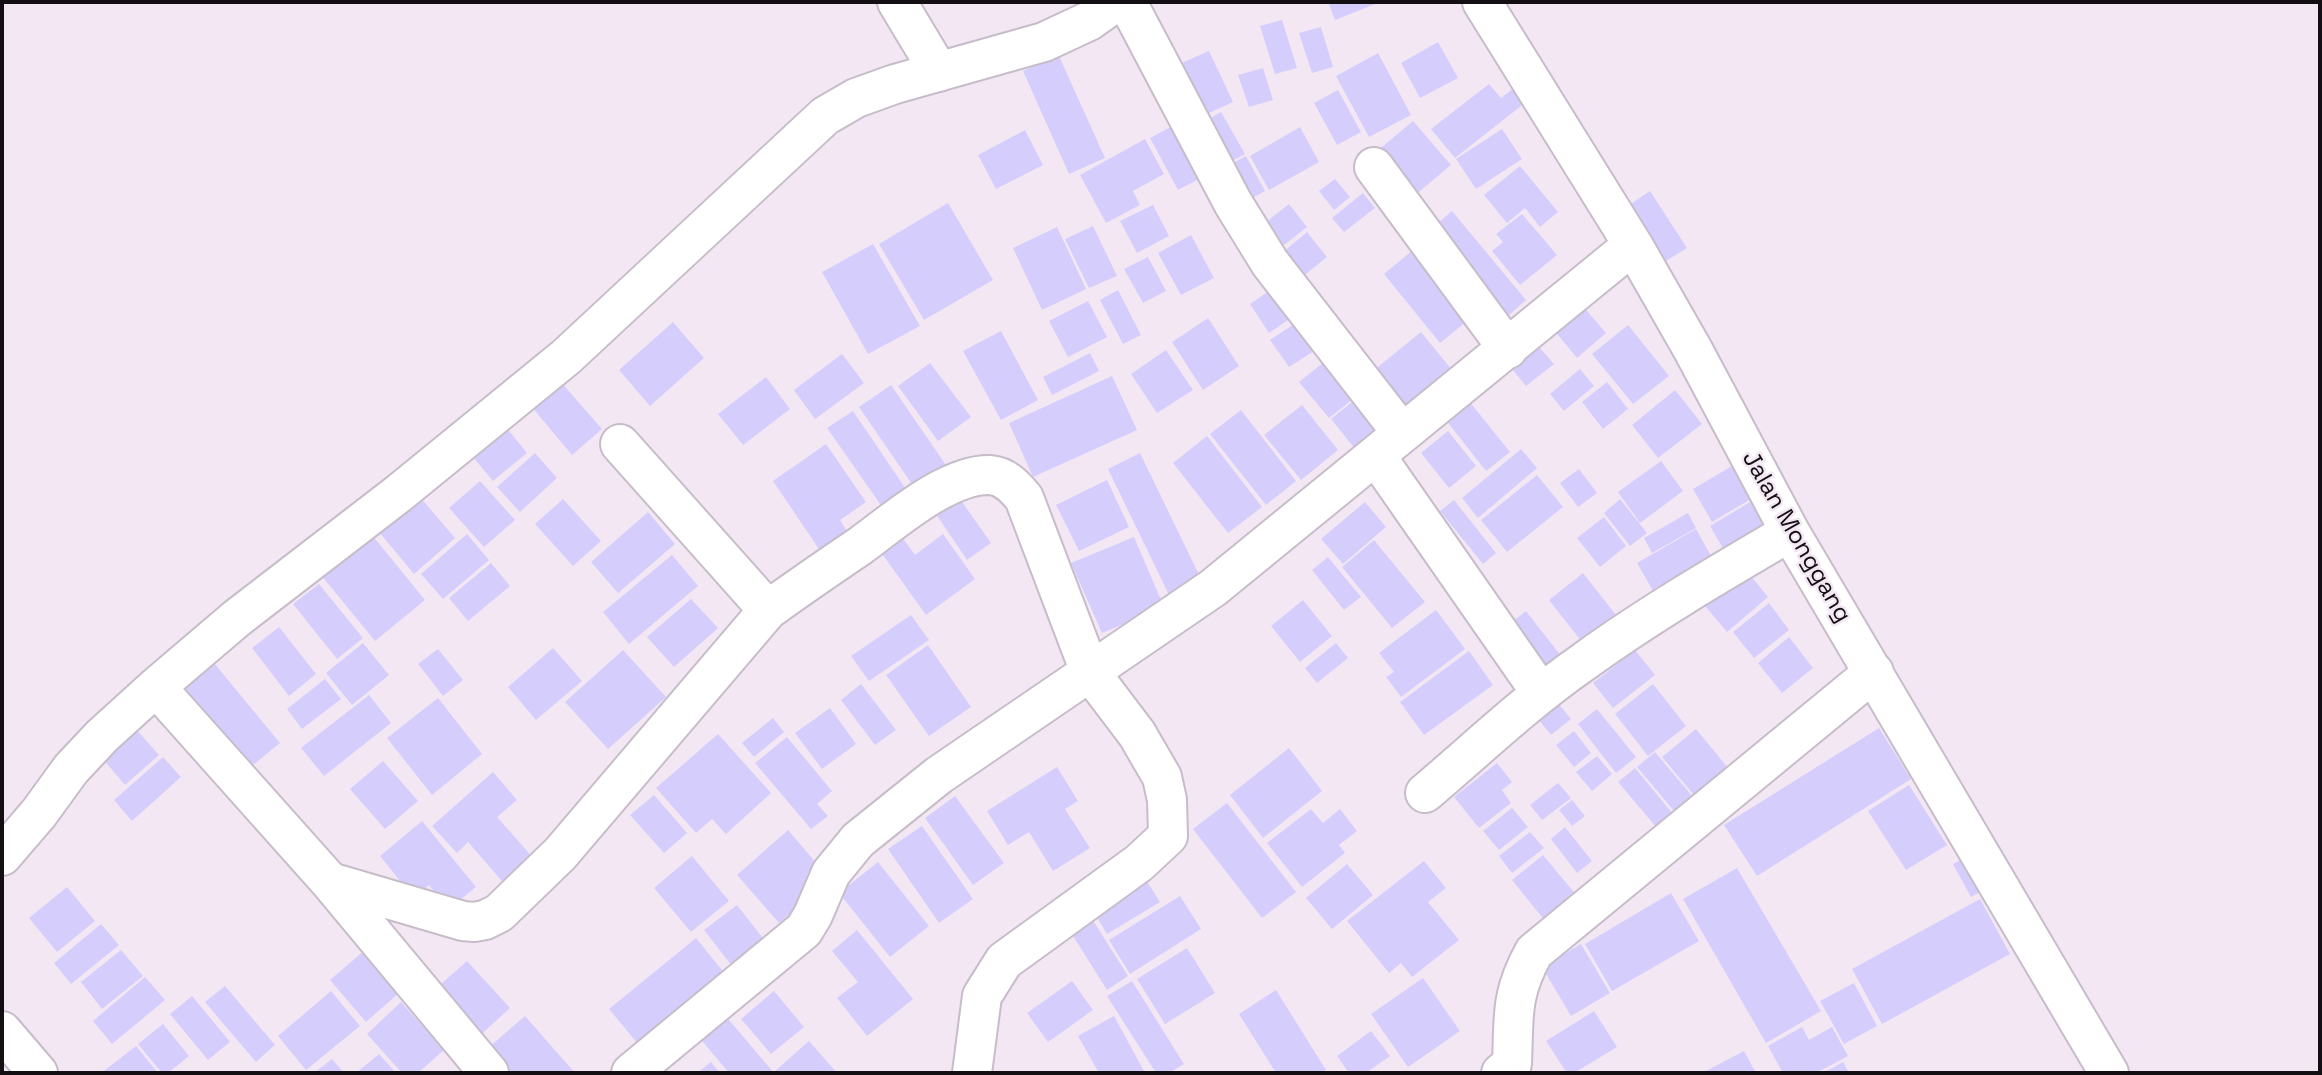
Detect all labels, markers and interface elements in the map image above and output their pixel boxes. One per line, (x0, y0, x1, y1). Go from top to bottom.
street label: Jalan Monggang (1735, 446, 1857, 628)

